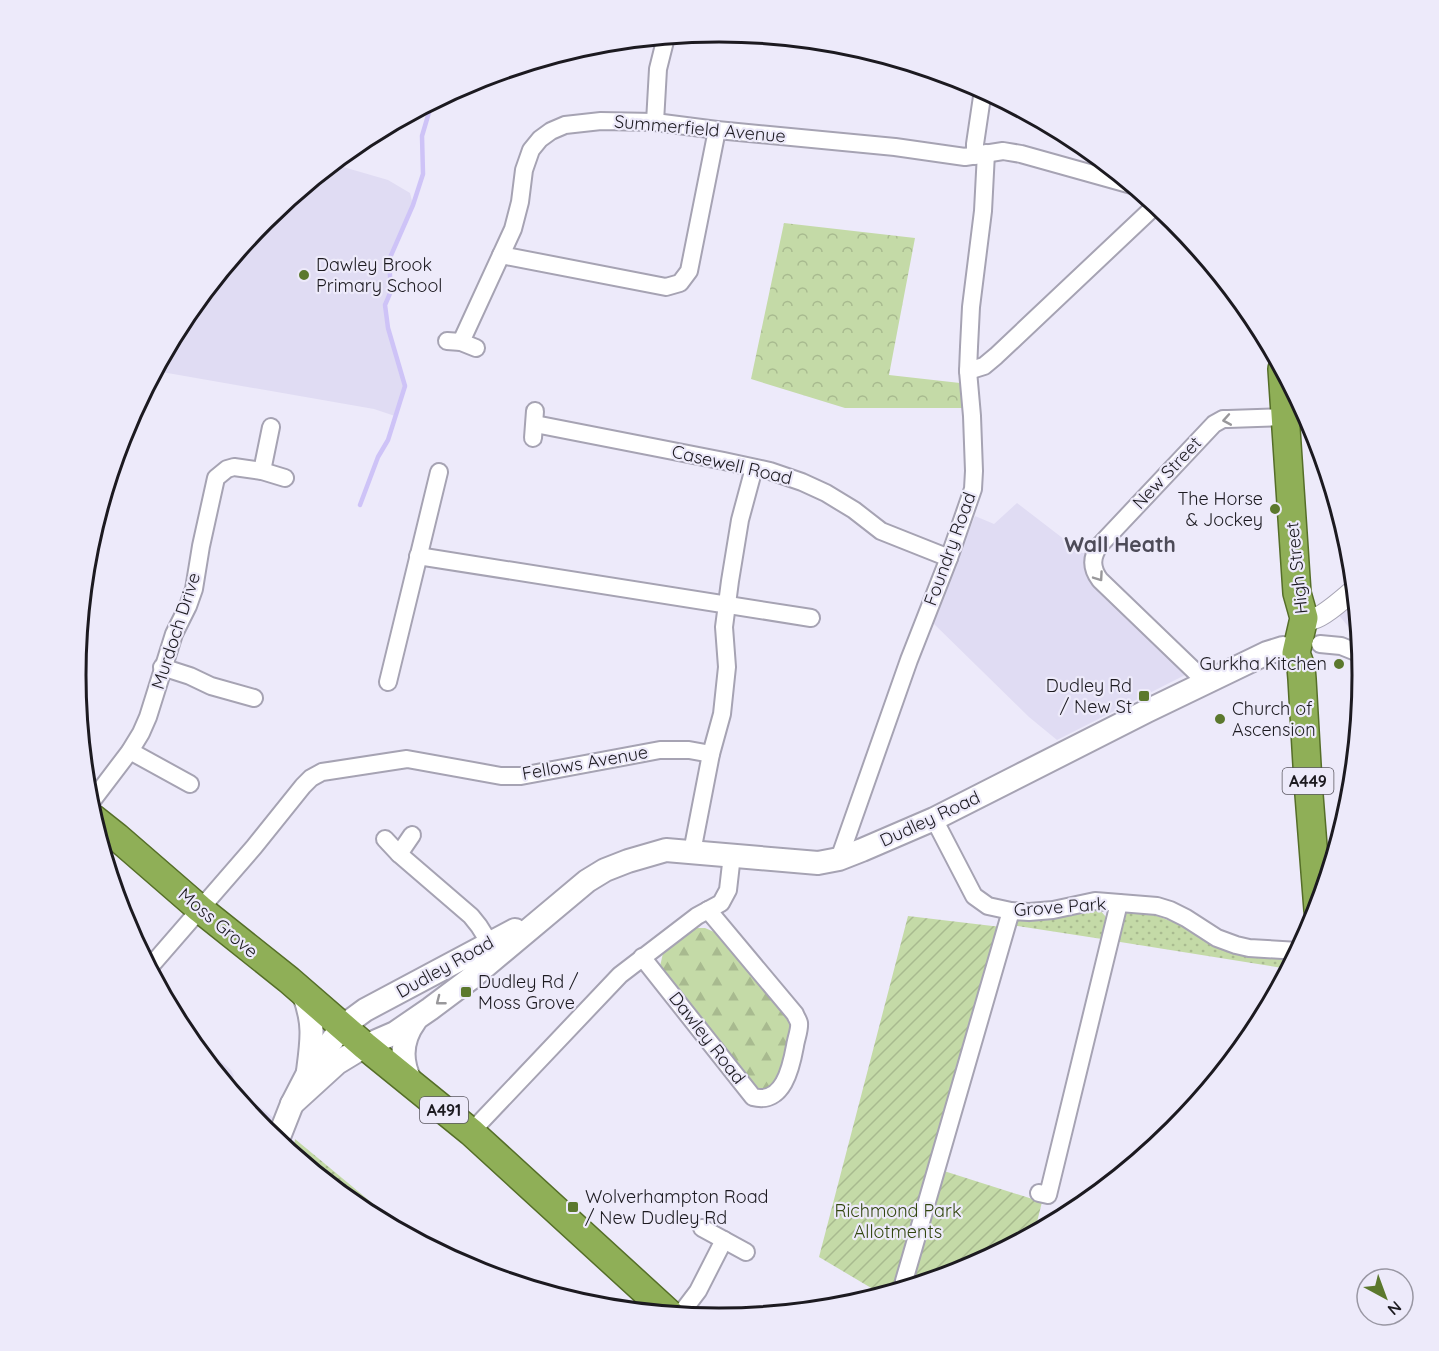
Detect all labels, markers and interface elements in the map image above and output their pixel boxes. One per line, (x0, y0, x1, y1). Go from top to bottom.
street label: Summerfield Avenue (613, 110, 787, 147)
place label: Dawley Brook Primary School (316, 253, 442, 297)
marker: Dawley Brook Primary School (297, 268, 311, 282)
one-way arrow (1222, 414, 1232, 426)
street label: New Street (1127, 432, 1206, 514)
street label: Casewell Road (670, 439, 795, 490)
place label: The Horse & Jockey (1177, 487, 1263, 531)
street label: Foundry Road (918, 489, 981, 609)
marker: The Horse & Jockey (1268, 502, 1282, 516)
street label: High Street (1280, 521, 1313, 615)
district label: Wall Heath (1064, 531, 1176, 557)
street label: Murdoch Drive (146, 570, 205, 692)
one-way arrow (1092, 570, 1103, 581)
place label: Gurkha Kitchen (1200, 652, 1327, 675)
marker: Gurkha Kitchen (1332, 657, 1346, 671)
place label: Dudley Rd / New St (1046, 674, 1132, 718)
marker: Dudley Rd / New St (1137, 689, 1151, 703)
place label: Church of Ascension (1232, 697, 1316, 741)
marker: Church of Ascension (1213, 712, 1227, 726)
street label: Fellows Avenue (520, 740, 650, 785)
road number: A449 (1282, 768, 1334, 794)
street label: Dudley Road (876, 785, 984, 852)
street label: Moss Grove (174, 883, 263, 963)
street label: Grove Park (1013, 892, 1107, 921)
street label: Dudley Road (392, 930, 498, 1003)
place label: Dudley Rd / Moss Grove (478, 970, 579, 1014)
marker: Dudley Rd / Moss Grove (459, 985, 473, 999)
street label: Dawley Road (664, 987, 751, 1089)
one-way arrow (436, 994, 447, 1005)
road number: A491 (420, 1097, 468, 1123)
place label: Wolverhampton Road / New Dudley Rd (585, 1185, 769, 1229)
park label: Richmond Park Allotments (834, 1199, 962, 1243)
marker: Wolverhampton Road / New Dudley Rd (566, 1200, 580, 1214)
north arrow (1355, 1267, 1415, 1327)
text: N (1384, 1297, 1406, 1320)

